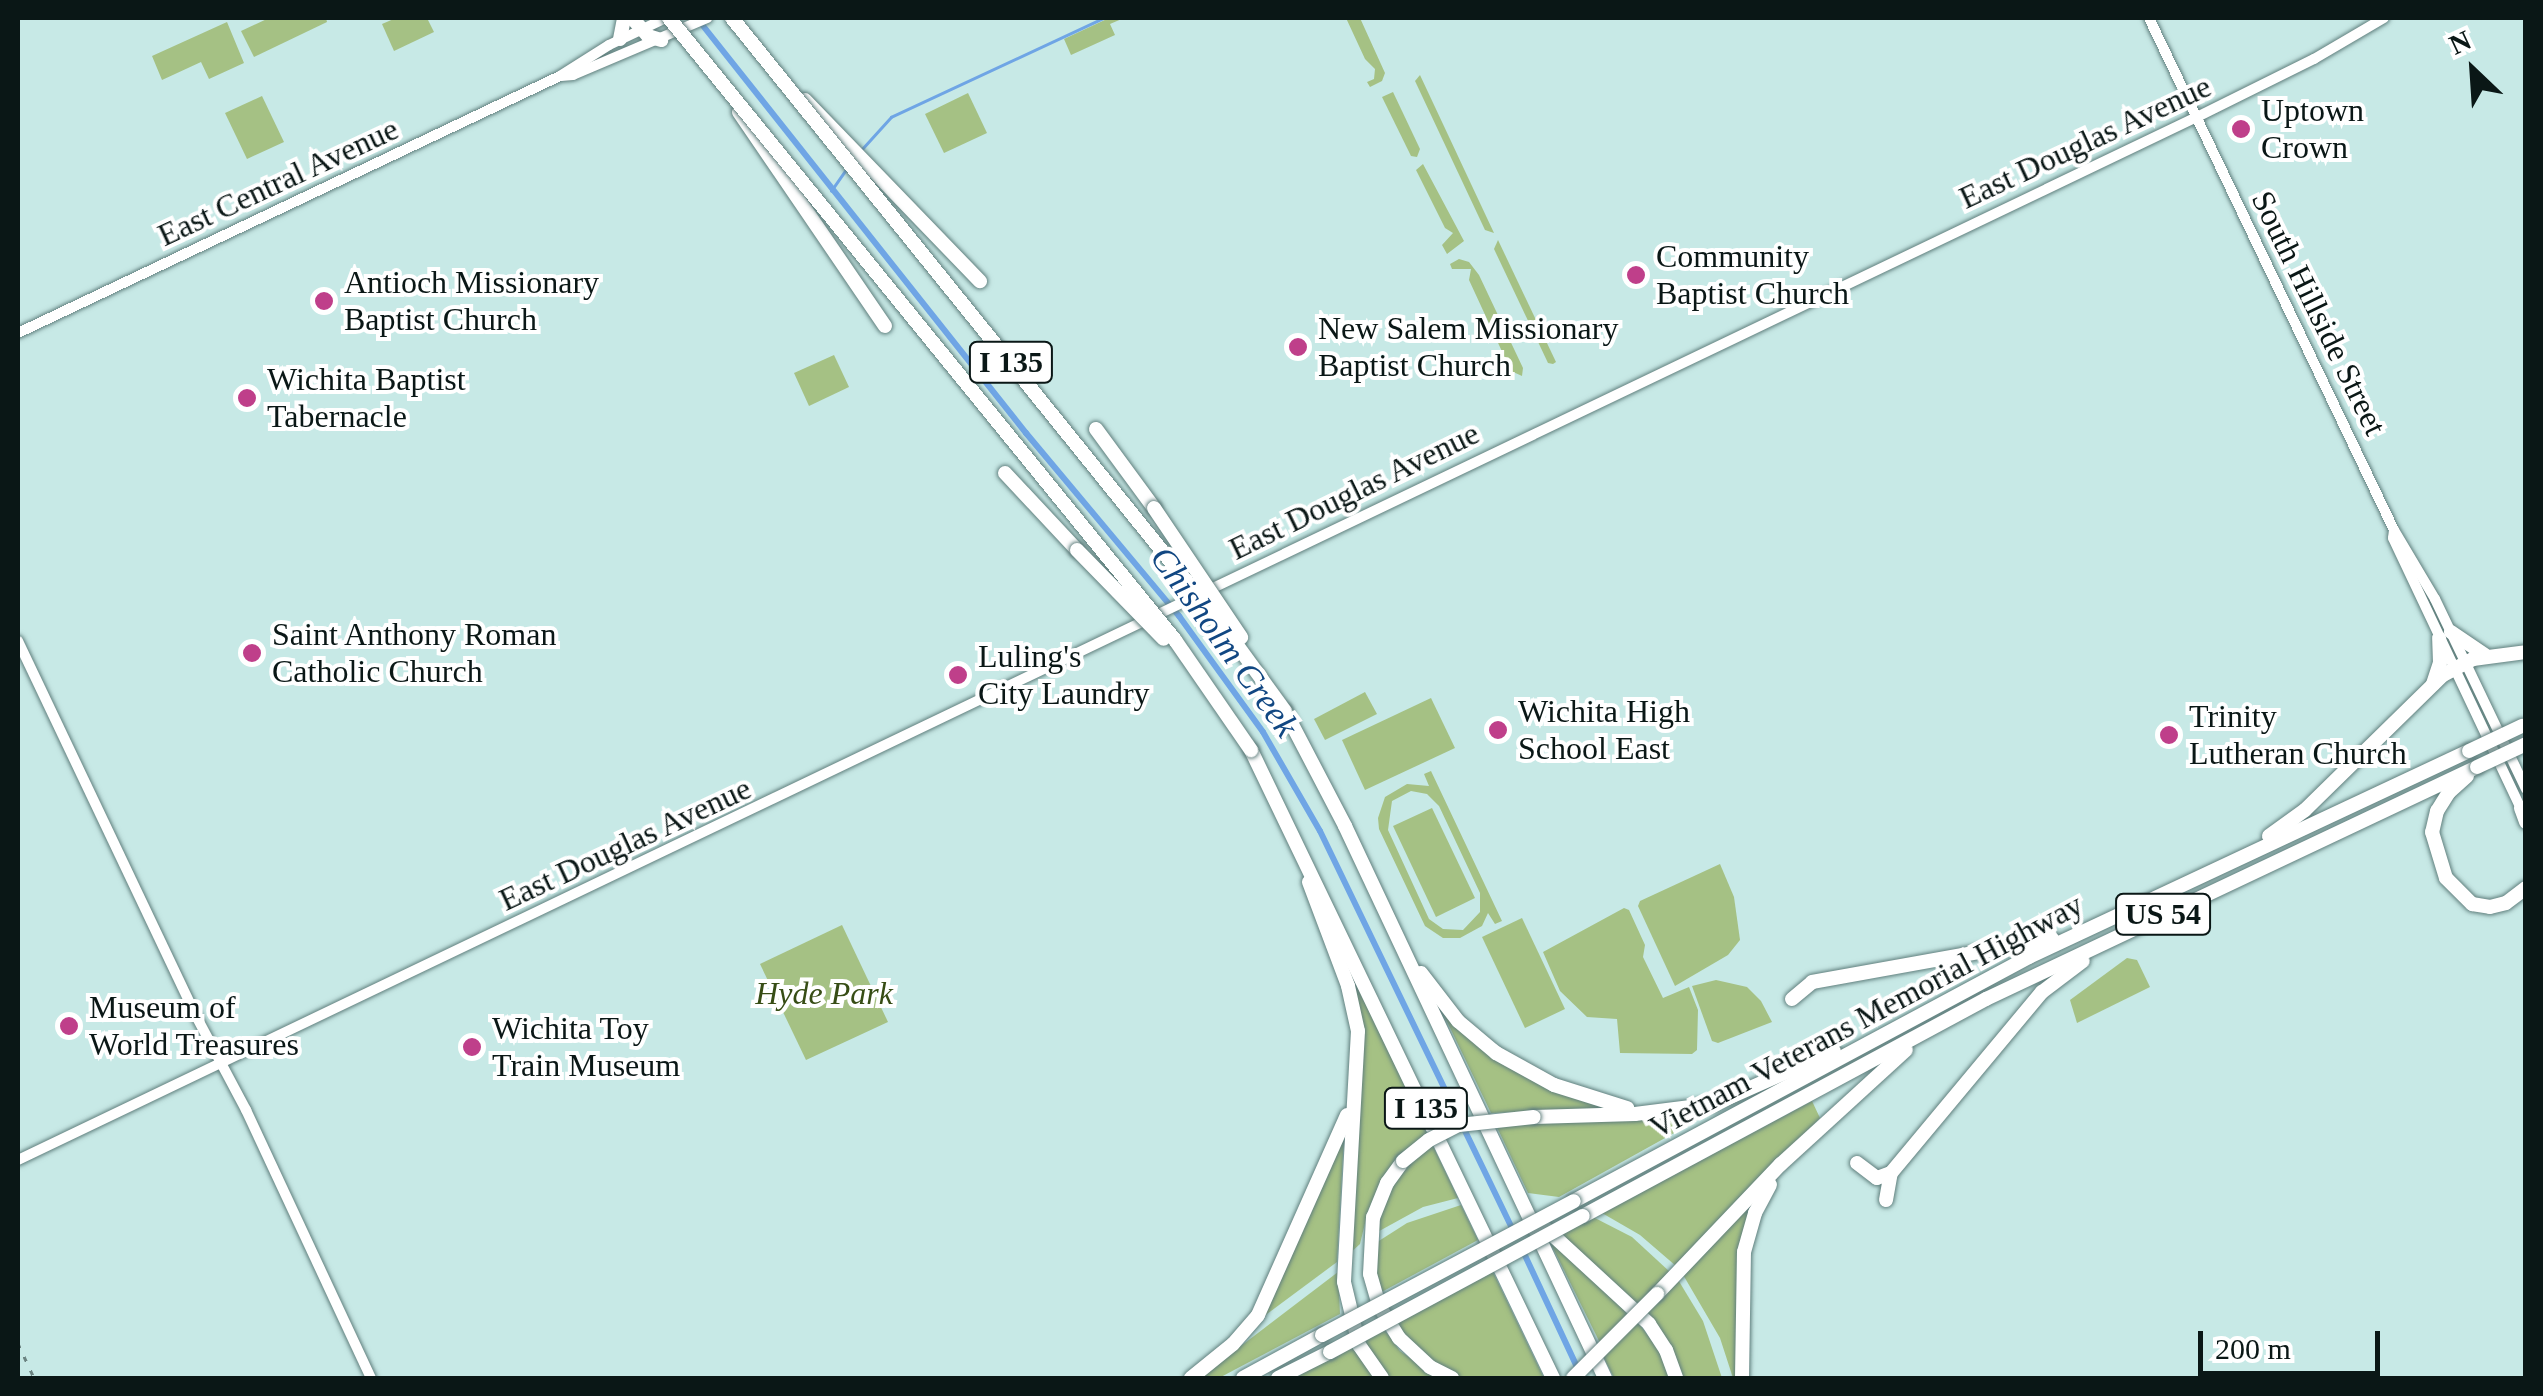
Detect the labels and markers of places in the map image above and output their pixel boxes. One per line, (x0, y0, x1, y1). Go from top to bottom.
place label: Uptown Crown (2261, 92, 2364, 167)
marker: Uptown Crown (2230, 118, 2252, 140)
place label: Community Baptist Church (1656, 238, 1849, 313)
place label: Antioch Missionary Baptist Church (344, 264, 599, 339)
marker: Community Baptist Church (1625, 264, 1647, 286)
marker: Antioch Missionary Baptist Church (313, 290, 335, 312)
place label: New Salem Missionary Baptist Church (1318, 310, 1618, 385)
marker: New Salem Missionary Baptist Church (1287, 336, 1309, 358)
place label: Wichita Baptist Tabernacle (267, 361, 466, 436)
marker: Wichita Baptist Tabernacle (236, 387, 258, 409)
place label: Saint Anthony Roman Catholic Church (272, 616, 558, 691)
place label: Luling's City Laundry (978, 638, 1150, 713)
marker: Saint Anthony Roman Catholic Church (241, 642, 263, 664)
marker: Luling's City Laundry (947, 664, 969, 686)
place label: Wichita High School East (1518, 693, 1690, 768)
place label: Trinity Lutheran Church (2189, 698, 2407, 773)
marker: Wichita High School East (1487, 719, 1509, 741)
marker: Trinity Lutheran Church (2158, 724, 2180, 746)
place label: Museum of World Treasures (89, 989, 299, 1064)
place label: Wichita Toy Train Museum (492, 1010, 680, 1085)
marker: Museum of World Treasures (58, 1015, 80, 1037)
marker: Wichita Toy Train Museum (461, 1036, 483, 1058)

